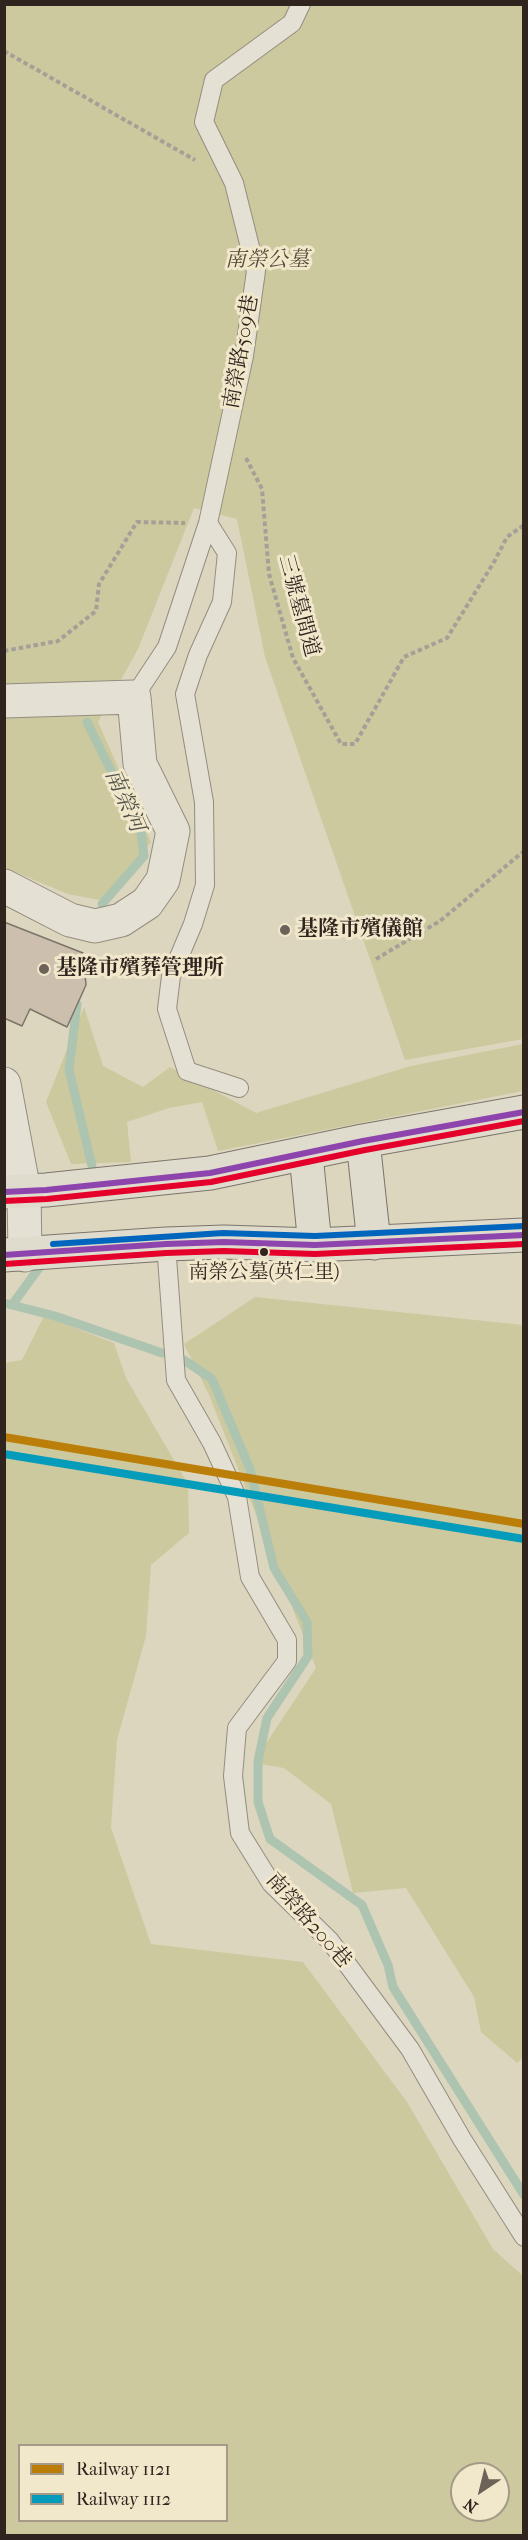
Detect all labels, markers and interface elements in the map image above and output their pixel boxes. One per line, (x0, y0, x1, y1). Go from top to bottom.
park label: 南榮公墓 (225, 248, 309, 274)
street label: 南榮路509巷 (220, 293, 264, 411)
street label: 三號墓間道 (272, 552, 324, 660)
water label: 南榮河 (99, 765, 149, 837)
place label: 基隆市殯儀館 (297, 917, 423, 943)
marker: 基隆市殯儀館 (278, 923, 292, 937)
place label: 基隆市殯葬管理所 (56, 956, 224, 982)
marker: 基隆市殯葬管理所 (37, 962, 51, 976)
marker: 南榮公墓(英仁里) (258, 1246, 270, 1258)
place label: 南榮公墓(英仁里) (188, 1261, 340, 1285)
street label: 南榮路200巷 (260, 1868, 356, 1974)
legend (18, 2444, 228, 2522)
text: Railway 1121 (76, 2459, 171, 2480)
north arrow (450, 2462, 510, 2522)
text: Railway 1112 (76, 2489, 171, 2510)
text: N (460, 2494, 481, 2517)

